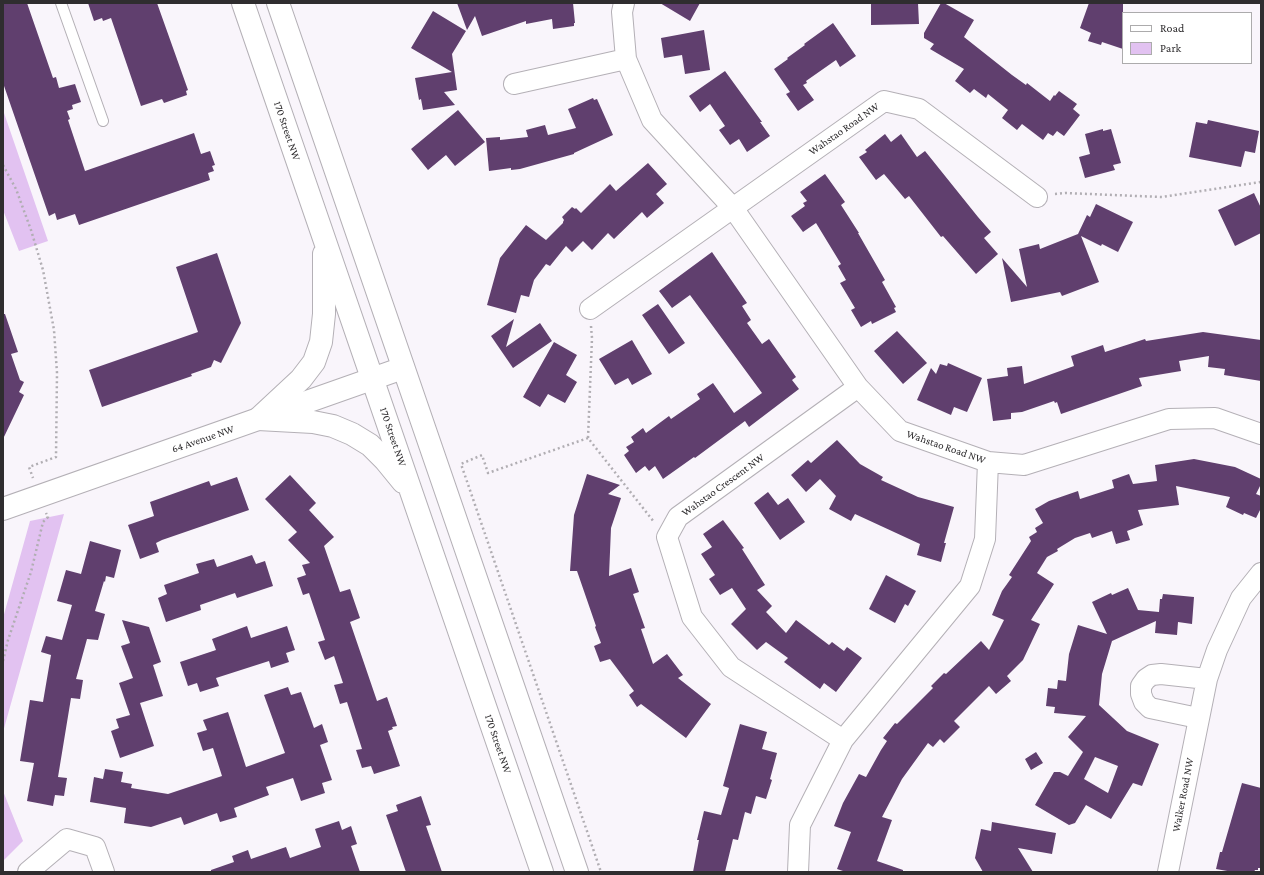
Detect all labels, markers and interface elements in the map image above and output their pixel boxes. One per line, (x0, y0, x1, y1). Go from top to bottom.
legend (1122, 12, 1252, 64)
text: Road (1160, 21, 1184, 35)
text: Park (1160, 41, 1181, 55)
street label: 170 Street NW (271, 100, 303, 162)
street label: Wahstao Road NW (806, 100, 882, 158)
street label: 170 Street NW (377, 406, 409, 468)
street label: 64 Avenue NW (170, 422, 236, 456)
street label: Wahstao Road NW (905, 427, 987, 467)
street label: Wahstao Crescent NW (679, 451, 767, 519)
street label: 170 Street NW (482, 713, 514, 775)
street label: Walker Road NW (1169, 757, 1197, 833)

